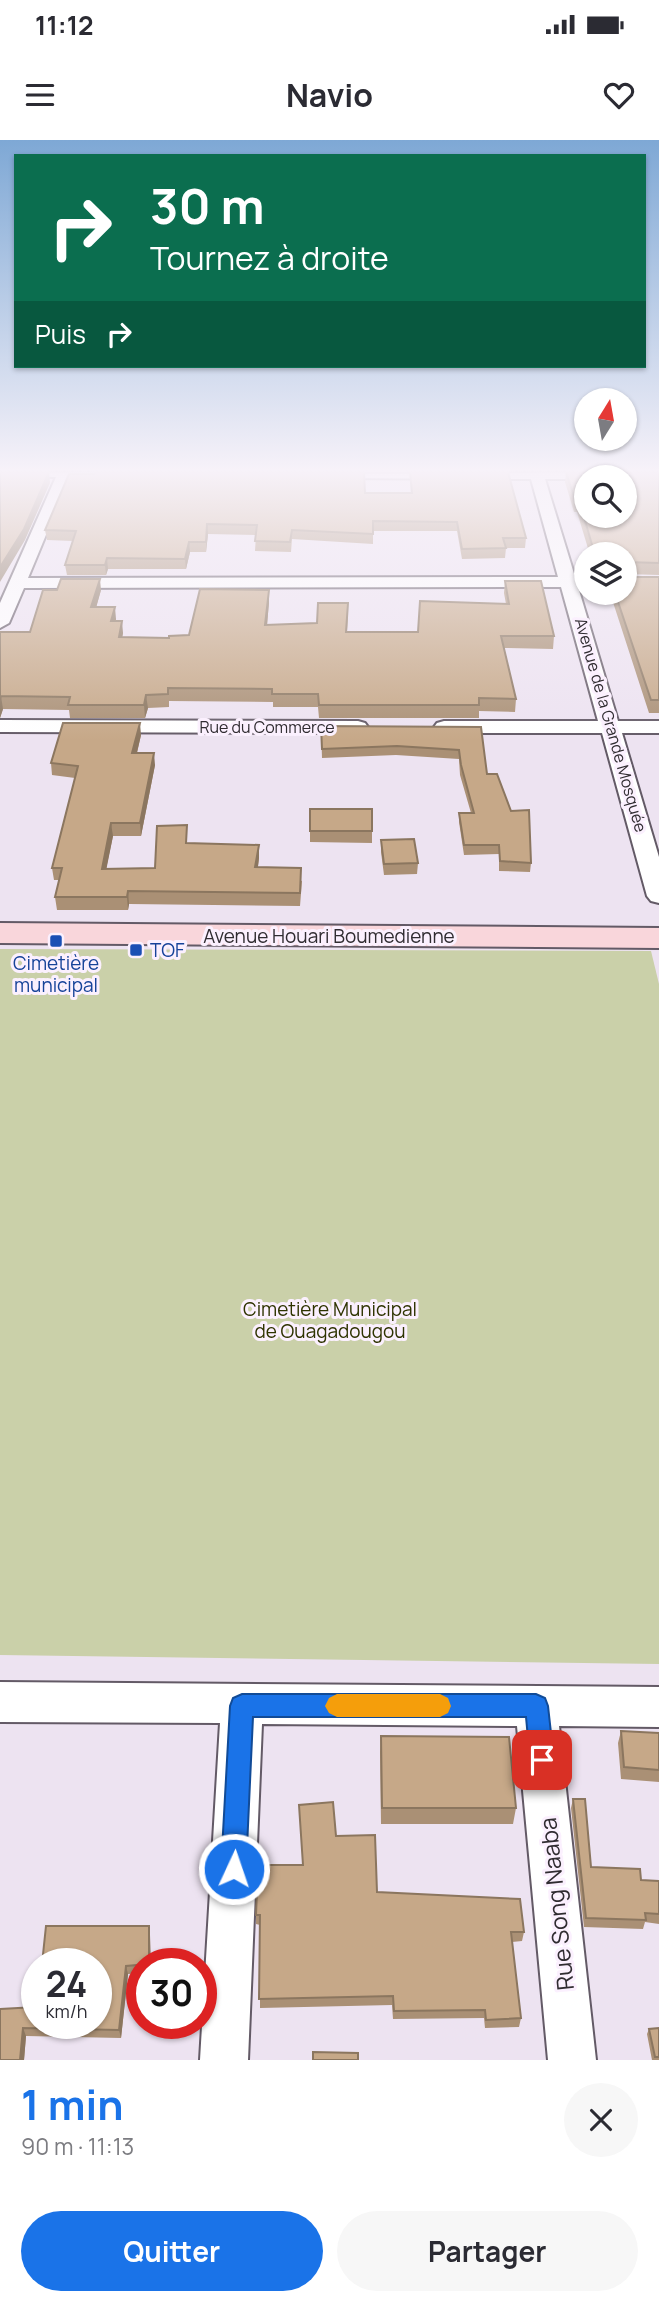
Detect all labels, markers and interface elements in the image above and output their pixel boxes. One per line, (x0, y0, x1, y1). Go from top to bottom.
text: 11:12 (35, 7, 94, 43)
text: Navio (286, 73, 373, 117)
icon: menu (21, 76, 59, 114)
icon: heart (600, 76, 638, 114)
text: 30 m (150, 172, 265, 239)
icon: right (35, 182, 126, 273)
text: Tournez à droite (150, 236, 389, 280)
icon: right (100, 315, 138, 353)
text: Puis (35, 316, 86, 352)
north arrow (574, 388, 637, 452)
map controls (574, 388, 637, 605)
button: search (574, 465, 637, 528)
button: layers (574, 542, 637, 605)
street label: Avenue de la Grande Mosquée (570, 615, 652, 835)
street label: Rue du Commerce (199, 716, 335, 738)
street label: Avenue Houari Boumedienne (203, 923, 455, 949)
marker: Cimetière municipal (48, 933, 64, 949)
place label: TOF (150, 937, 185, 963)
marker: TOF (128, 942, 144, 958)
place label: Cimetière municipal (13, 950, 99, 998)
park label: Cimetière Municipal de Ouagadougou (243, 1296, 417, 1344)
pin (512, 1730, 572, 1790)
icon: arrive (523, 1741, 561, 1779)
street label: Rue Song Naaba (531, 1816, 581, 1992)
position arrow (197, 1832, 271, 1906)
speed limit sign: 30 (126, 1948, 217, 2039)
text: 24 (46, 1960, 87, 2008)
text: km/h (46, 1999, 87, 2023)
text: 1 min (21, 2075, 124, 2133)
button: close (564, 2083, 638, 2157)
text: 90 m · 11:13 (21, 2130, 134, 2162)
button: Quitter (21, 2211, 323, 2291)
button: Partager (337, 2211, 638, 2291)

